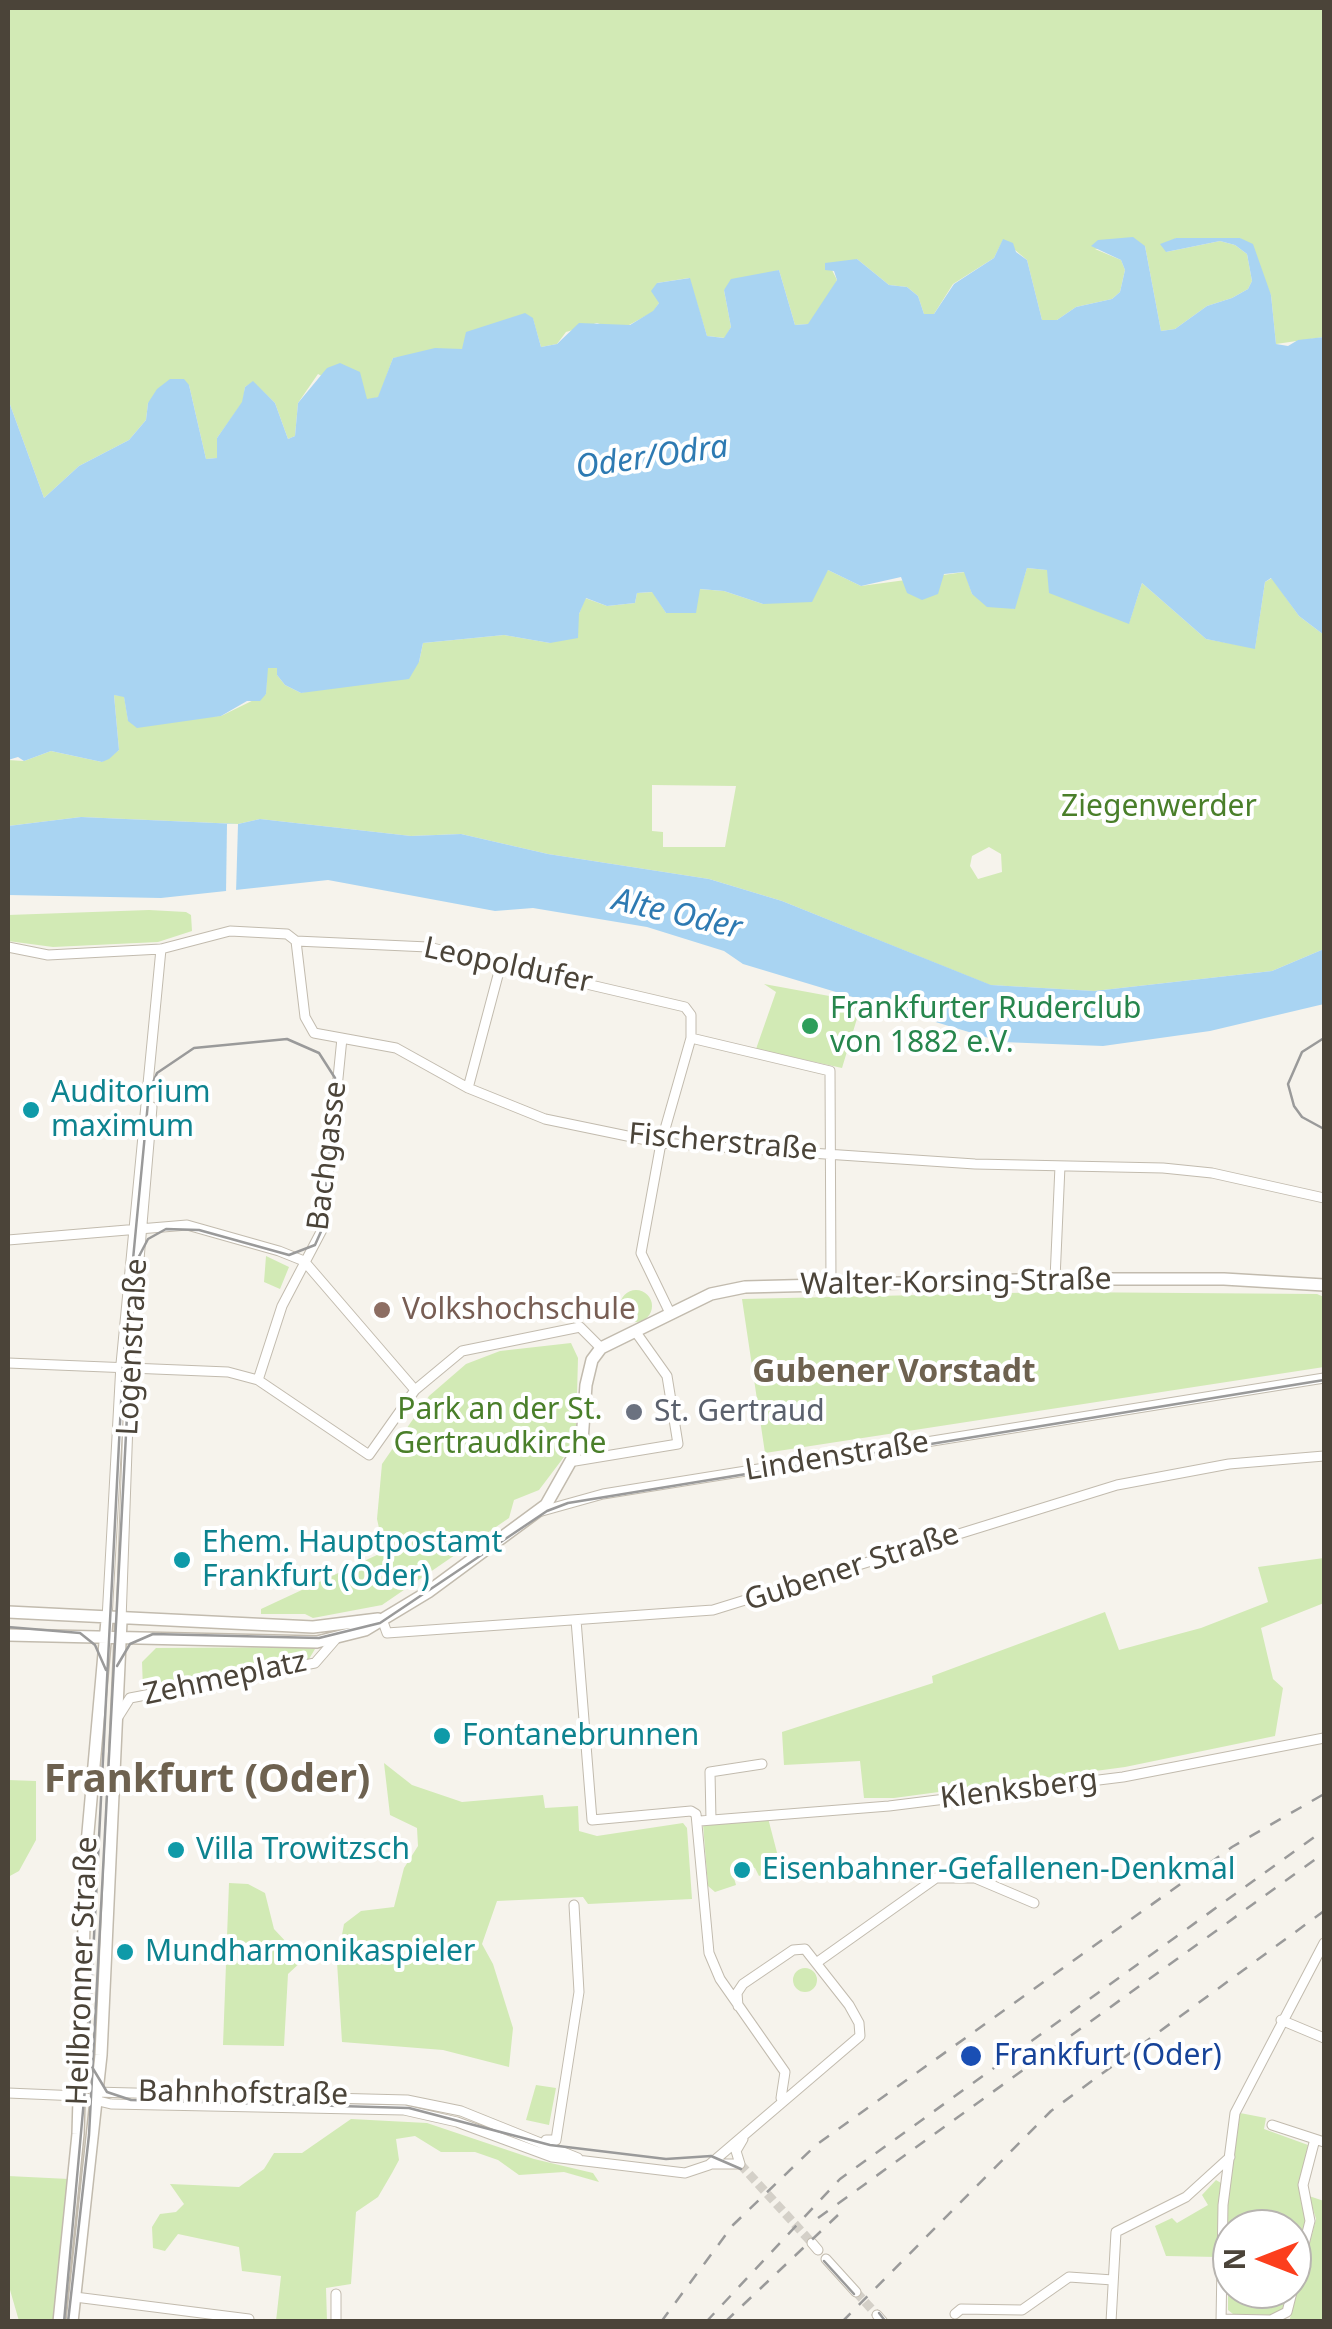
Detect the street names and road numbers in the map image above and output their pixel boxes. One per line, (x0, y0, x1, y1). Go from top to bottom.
street label: Leopoldufer (420, 931, 596, 1001)
street label: Bachgasse (301, 1079, 355, 1233)
street label: Fischerstraße (627, 1117, 819, 1169)
street label: Logenstraße (110, 1257, 156, 1437)
street label: Walter-Korsing-Straße (800, 1262, 1112, 1304)
street label: Lindenstraße (743, 1425, 931, 1489)
street label: Gubener Straße (740, 1516, 964, 1620)
street label: Zehmeplatz (140, 1644, 310, 1714)
street label: Klenksberg (938, 1763, 1100, 1817)
street label: Heilbronner Straße (60, 1836, 106, 2106)
street label: Bahnhofstraße (138, 2074, 348, 2114)

